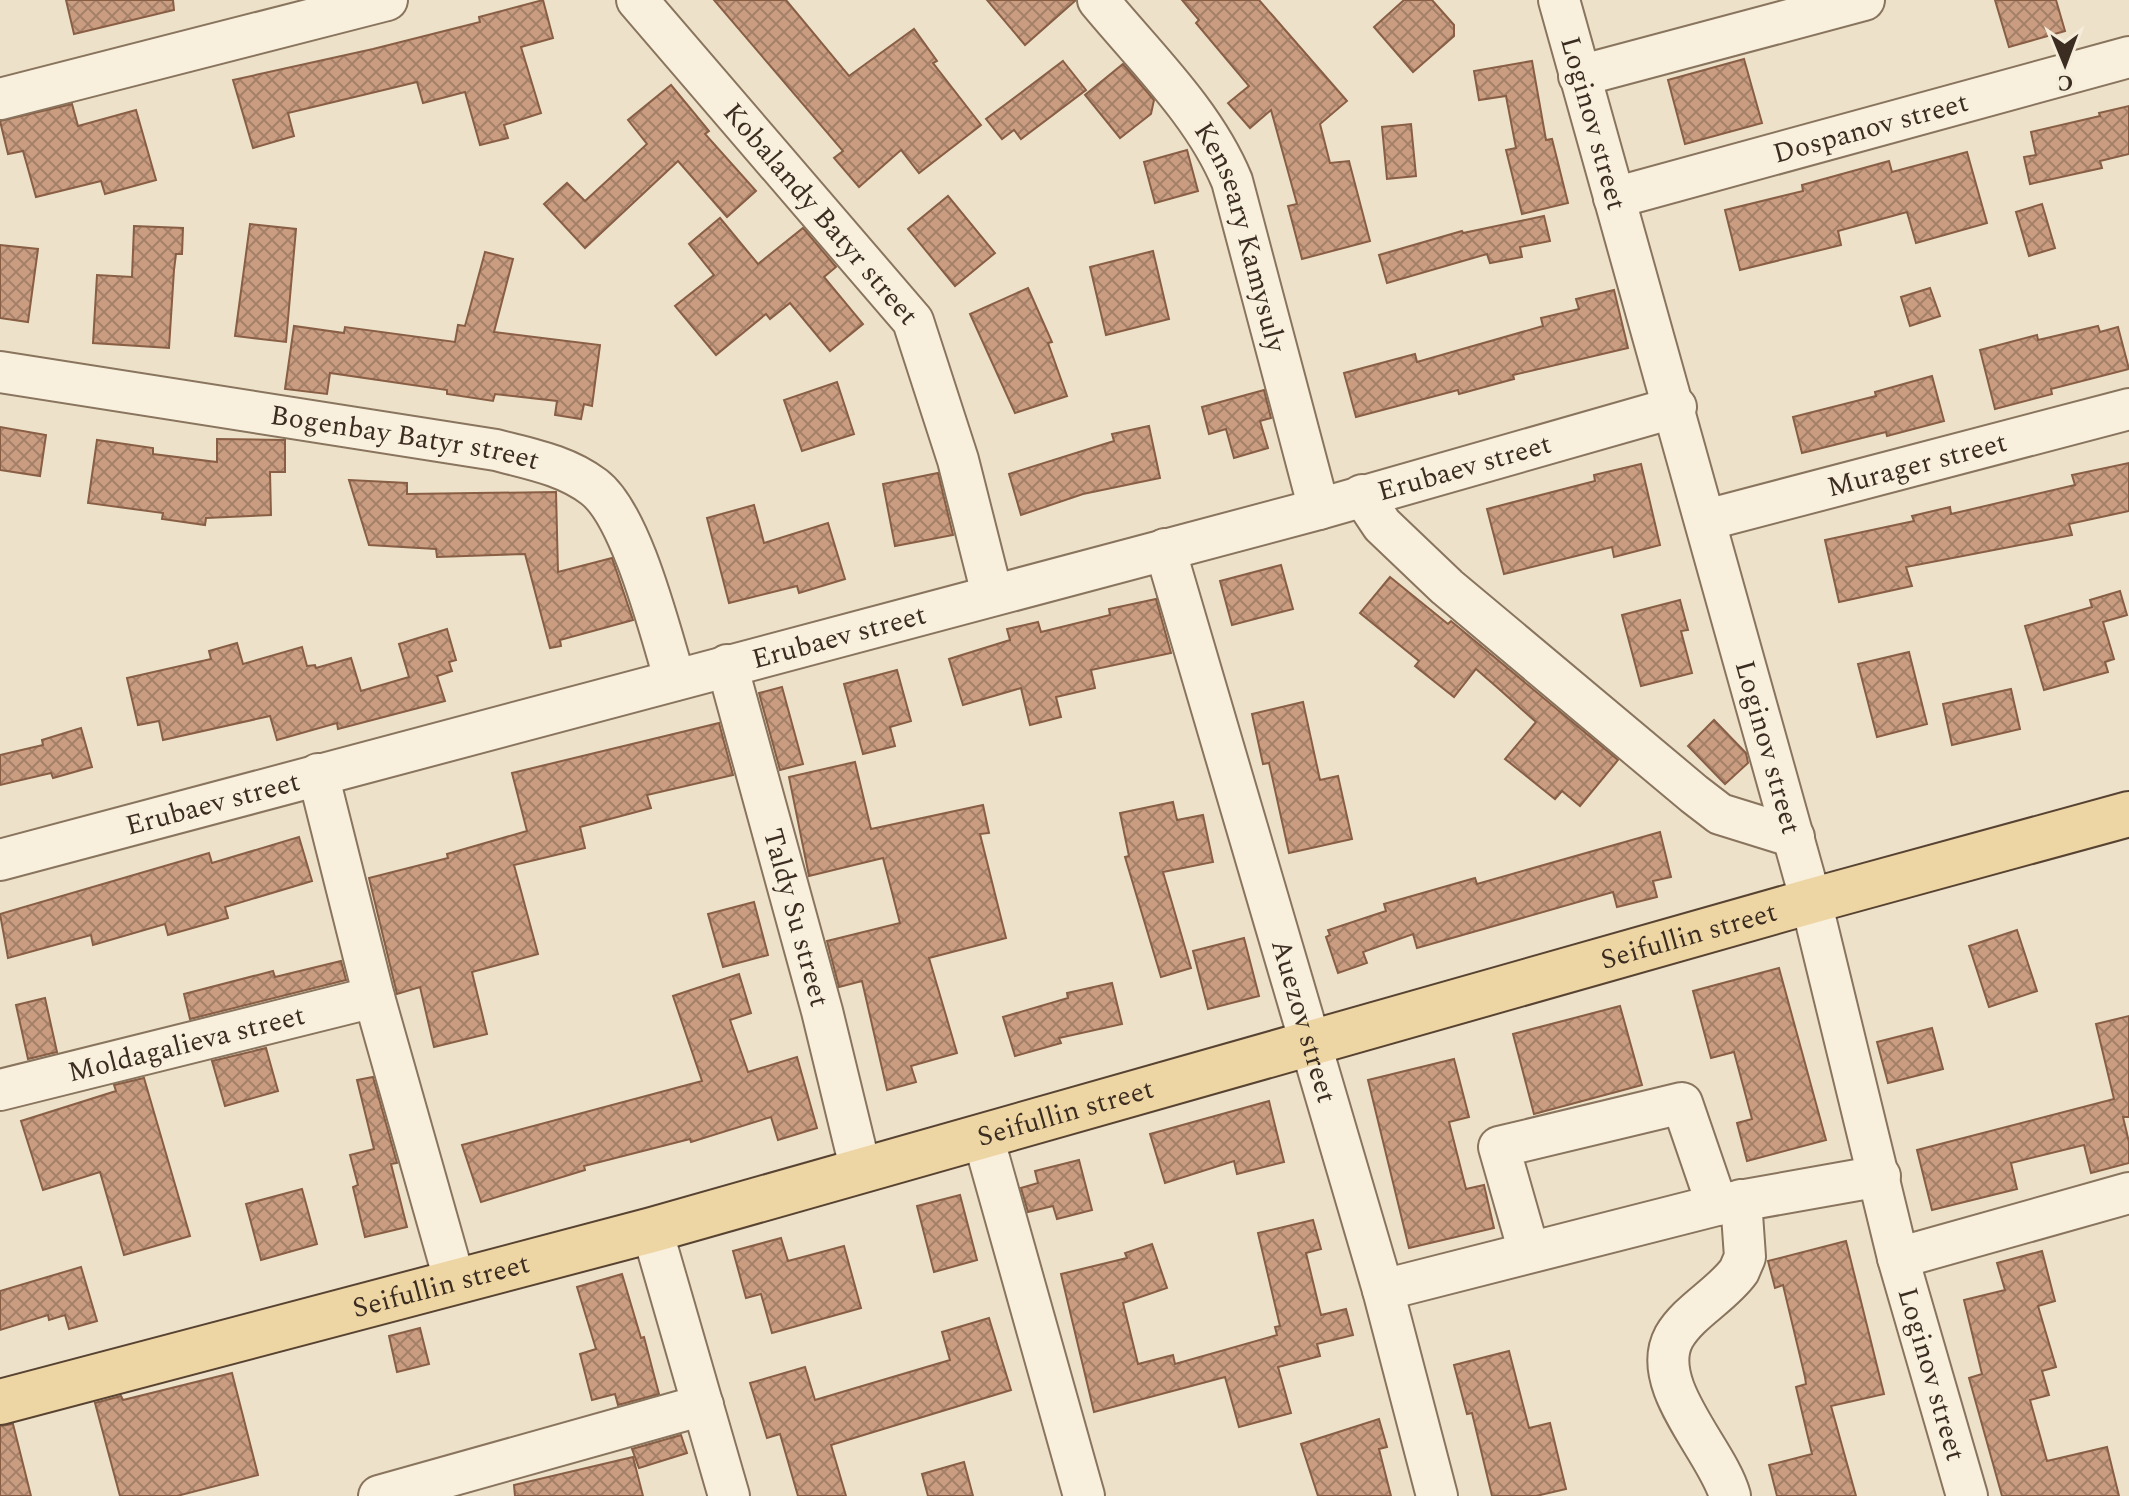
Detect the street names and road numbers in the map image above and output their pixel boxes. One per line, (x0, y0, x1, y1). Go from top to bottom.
street label: Loginov street (1549, 31, 1638, 215)
street label: Dospanov street (1768, 80, 1973, 175)
street label: Kobalandy Batyr street (713, 93, 929, 335)
street label: Kenseary Kamysuly (1183, 113, 1298, 358)
street label: Bogenbay Batyr street (267, 393, 544, 482)
street label: Murager street (1822, 420, 2012, 509)
street label: Erubaev street (1372, 422, 1556, 513)
street label: Erubaev street (747, 593, 931, 681)
street label: Loginov street (1723, 655, 1813, 839)
street label: Erubaev street (121, 760, 305, 847)
street label: Taldy Su street (751, 823, 841, 1012)
street label: Seifullin street (1595, 890, 1782, 981)
street label: Auezov street (1259, 934, 1348, 1108)
street label: Moldagalieva street (63, 993, 309, 1094)
street label: Seifullin street (972, 1067, 1159, 1158)
street label: Seifullin street (348, 1242, 534, 1330)
street label: Loginov street (1886, 1282, 1977, 1466)

